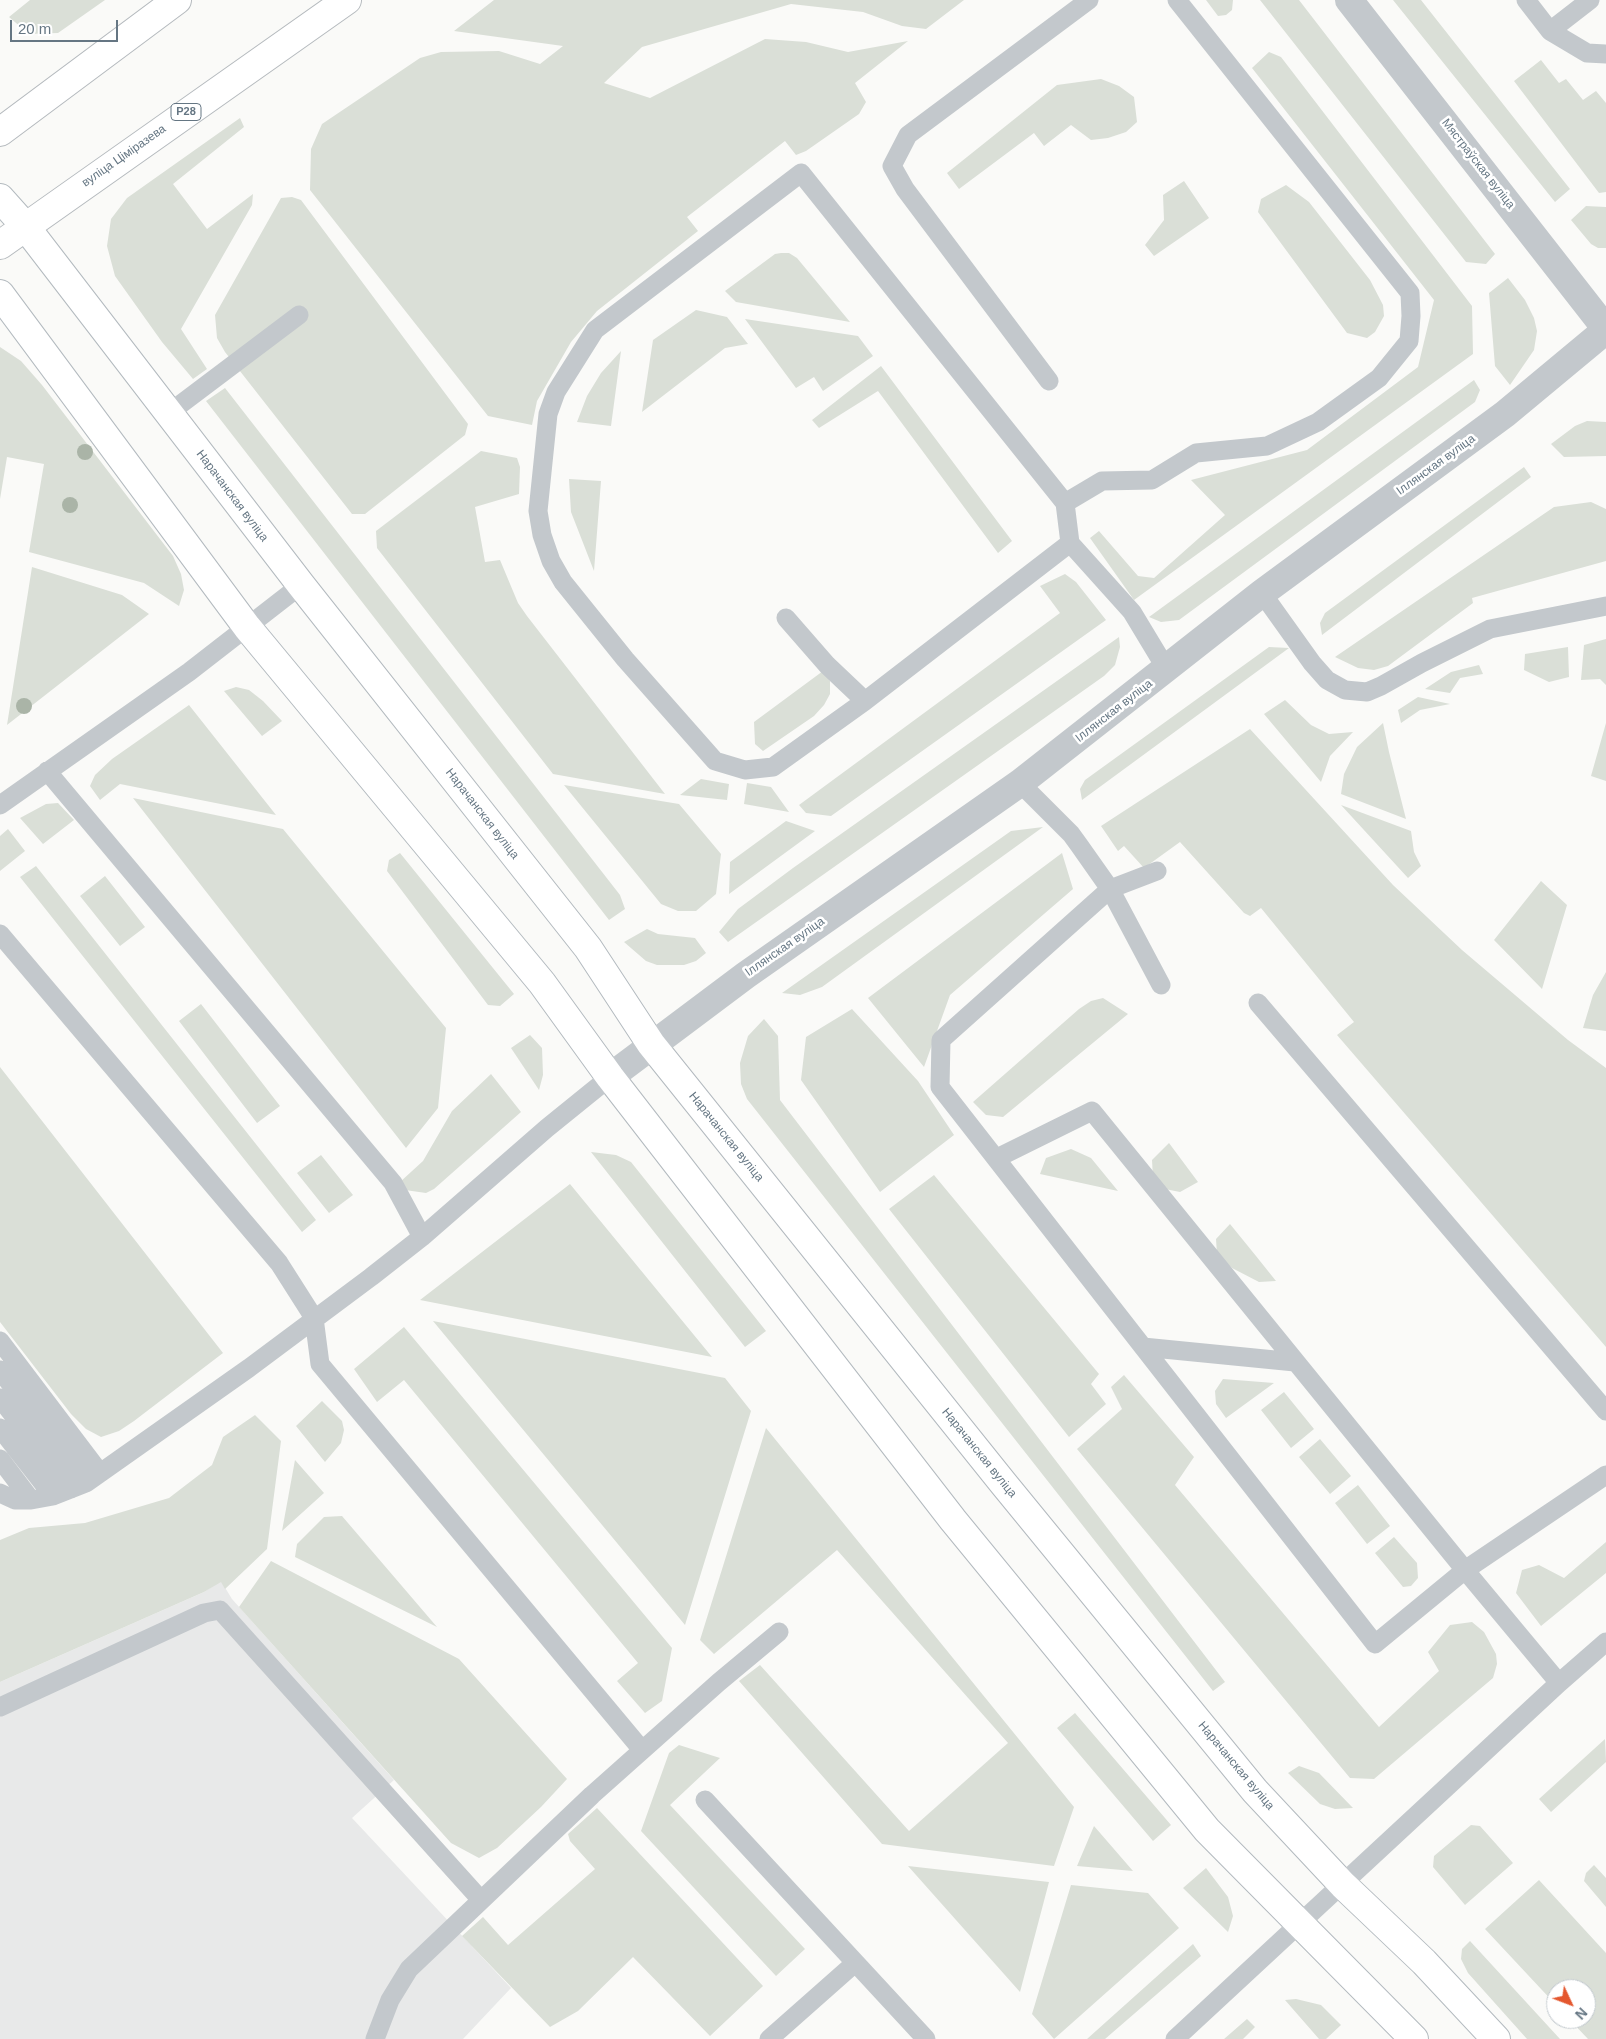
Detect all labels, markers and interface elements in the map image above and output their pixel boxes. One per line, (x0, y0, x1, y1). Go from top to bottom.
scale bar (12, 10, 120, 42)
text: 20 m (18, 20, 51, 37)
road number: Р28 (171, 104, 201, 120)
street label: Мястраўская вуліца (1438, 116, 1518, 212)
street label: вуліца Ціміразева (79, 122, 169, 190)
street label: Іллянская вуліца (1394, 432, 1478, 498)
street label: Нарачанская вуліца (193, 447, 271, 545)
street label: Іллянская вуліца (1073, 677, 1155, 745)
street label: Нарачанская вуліца (442, 766, 522, 862)
street label: Іллянская вуліца (743, 914, 827, 980)
street label: Нарачанская вуліца (685, 1089, 767, 1185)
street label: Нарачанская вуліца (938, 1405, 1020, 1501)
street label: Нарачанская вуліца (1195, 1719, 1277, 1813)
north arrow (1546, 1979, 1596, 2029)
text: N (1572, 2004, 1591, 2023)

